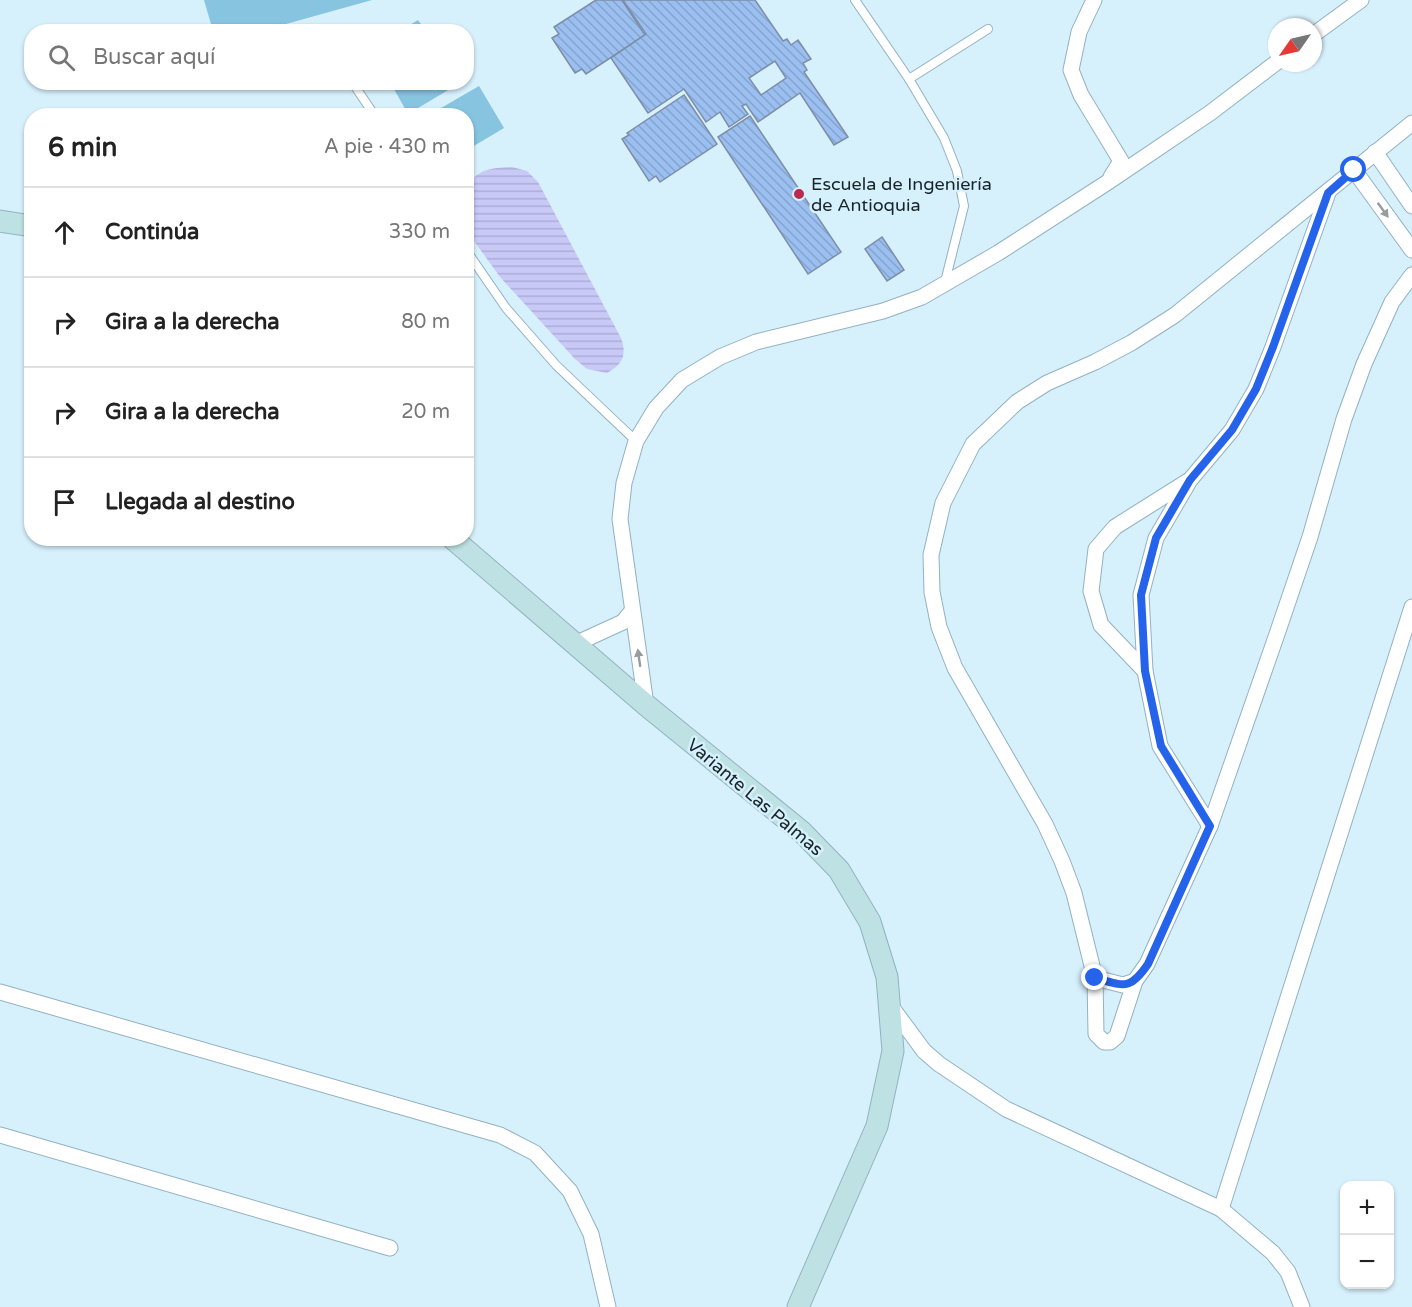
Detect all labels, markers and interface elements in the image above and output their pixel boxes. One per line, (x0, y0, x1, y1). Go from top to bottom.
north arrow (1268, 18, 1322, 72)
search box (24, 24, 474, 90)
icon: search (45, 41, 78, 74)
text: Buscar aquí (93, 44, 215, 70)
text: 6 min (48, 132, 117, 163)
text: A pie · 430 m (324, 135, 450, 159)
route start (1340, 156, 1366, 182)
place label: Escuela de Ingeniería de Antioquia (811, 173, 992, 216)
marker: Escuela de Ingeniería de Antioquia (792, 187, 806, 201)
one-way arrow (1377, 201, 1389, 217)
icon: ahead (48, 216, 81, 249)
text: Continúa (105, 219, 199, 245)
text: 330 m (389, 220, 450, 244)
icon: right (48, 306, 81, 339)
text: Gira a la derecha (105, 309, 280, 335)
text: 80 m (401, 310, 450, 334)
icon: right (48, 396, 81, 429)
text: Gira a la derecha (105, 399, 280, 425)
text: 20 m (401, 400, 450, 424)
icon: arrive (48, 486, 81, 519)
text: Llegada al destino (105, 489, 295, 515)
one-way arrow (634, 648, 643, 667)
street label: Variante Las Palmas (683, 734, 827, 860)
route end (1081, 964, 1107, 990)
map controls (1340, 1181, 1394, 1289)
button: + (1340, 1181, 1394, 1235)
button: − (1340, 1235, 1394, 1289)

